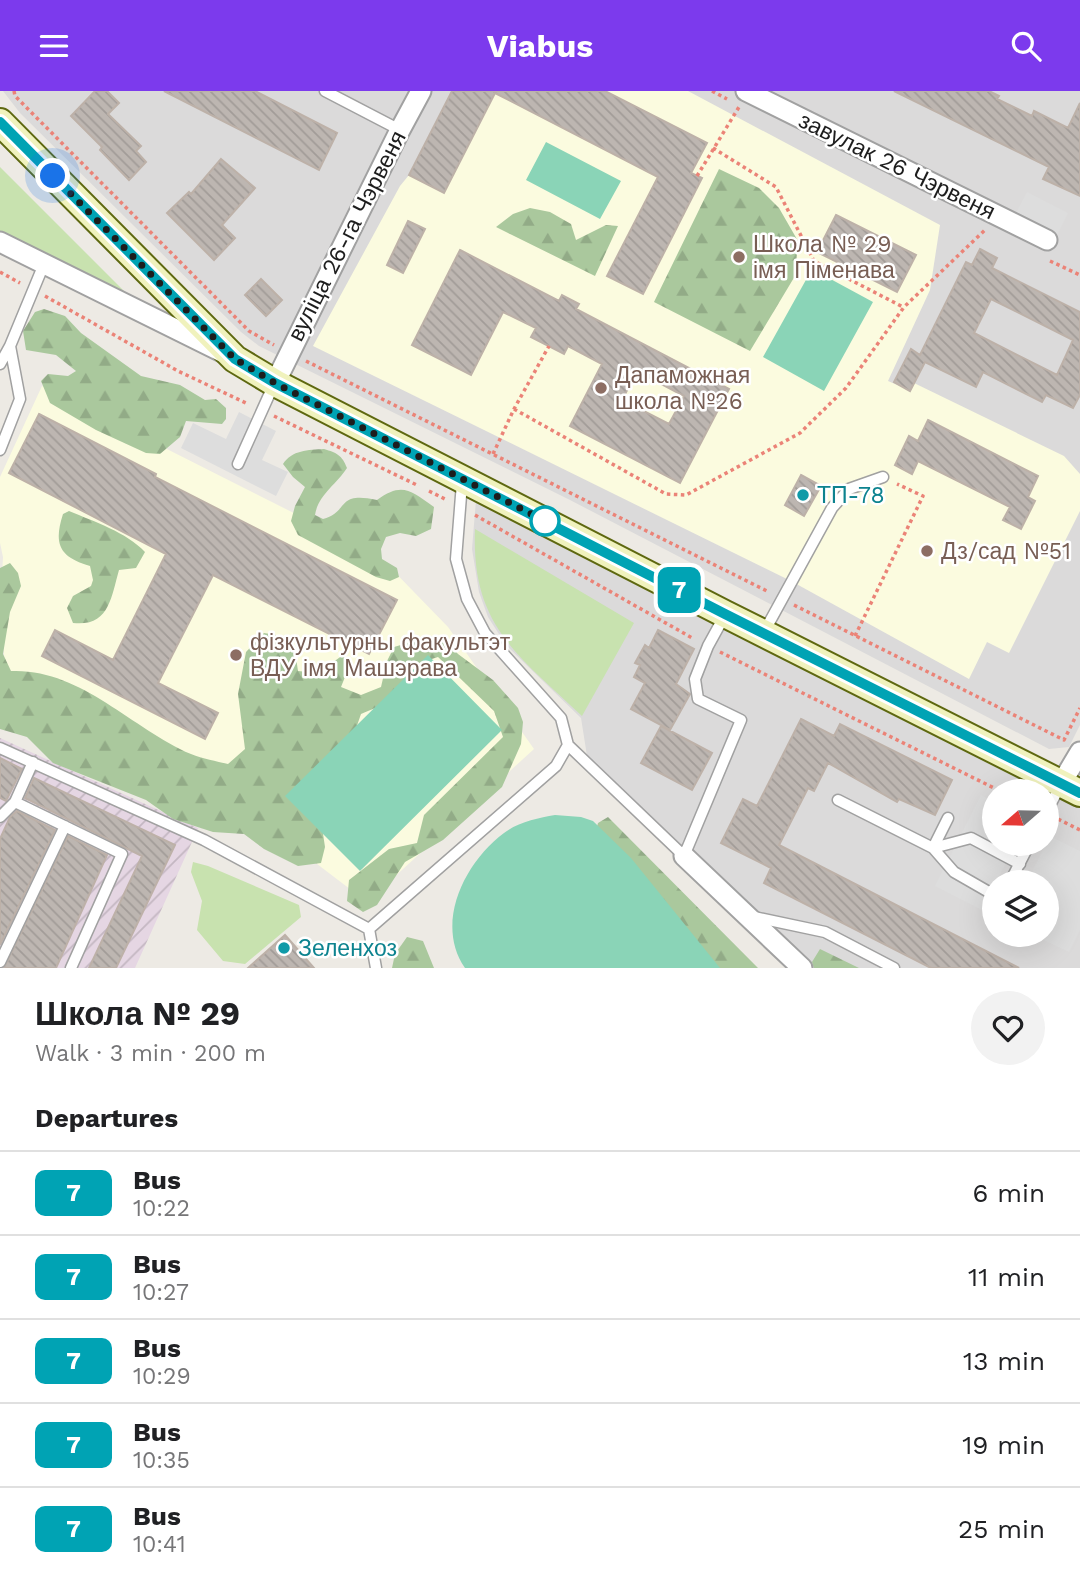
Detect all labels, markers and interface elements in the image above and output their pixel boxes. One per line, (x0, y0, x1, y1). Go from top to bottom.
icon: menu (35, 27, 73, 65)
text: Viabus (487, 27, 593, 65)
icon: search (1007, 27, 1045, 65)
street label: завулак 26 Чэрвеня (794, 107, 1000, 225)
street label: вуліца 26-га Чэрвеня (282, 126, 412, 346)
your location (35, 158, 70, 193)
place label: Школа № 29 імя Піменава (753, 231, 895, 284)
marker: Школа № 29 імя Піменава (731, 249, 747, 265)
place label: Дапаможная школа №26 (615, 362, 750, 415)
marker: Дапаможная школа №26 (593, 380, 609, 396)
place label: ТП-78 (817, 482, 885, 509)
marker: ТП-78 (795, 487, 811, 503)
unlabelled marker (530, 506, 560, 536)
place label: Дз/сад №51 (941, 538, 1071, 565)
marker: Дз/сад №51 (919, 543, 935, 559)
line badge: 7 (656, 567, 702, 613)
text: 7 (672, 576, 686, 604)
place label: фізкультурны факультэт ВДУ імя Машэрава (250, 629, 511, 682)
marker: фізкультурны факультэт ВДУ імя Машэрава (228, 647, 244, 663)
north arrow (982, 779, 1059, 856)
map controls (982, 779, 1059, 947)
button: layers (982, 870, 1059, 947)
place label: Зеленхоз (298, 935, 397, 962)
marker: Зеленхоз (276, 940, 292, 956)
button: heart (971, 991, 1045, 1065)
text: Школа № 29 (35, 994, 240, 1033)
text: Walk · 3 min · 200 m (35, 1040, 266, 1067)
text: Departures (35, 1103, 178, 1133)
text: Bus (133, 1165, 181, 1195)
text: 6 min (973, 1178, 1045, 1208)
text: 7 (66, 1179, 81, 1207)
text: 10:22 (133, 1195, 190, 1222)
text: Bus (133, 1249, 181, 1279)
text: 11 min (968, 1262, 1045, 1292)
text: 7 (66, 1263, 81, 1291)
text: 10:27 (133, 1279, 189, 1306)
text: Bus (133, 1333, 181, 1363)
text: 13 min (963, 1346, 1045, 1376)
text: 7 (66, 1347, 81, 1375)
text: 10:29 (133, 1363, 191, 1390)
text: Bus (133, 1417, 181, 1447)
text: 19 min (962, 1430, 1045, 1460)
text: 7 (66, 1431, 81, 1459)
text: 10:35 (133, 1447, 190, 1474)
text: Bus (133, 1501, 181, 1531)
text: 25 min (958, 1514, 1045, 1544)
text: 7 (66, 1515, 81, 1543)
text: 10:41 (133, 1531, 186, 1558)

